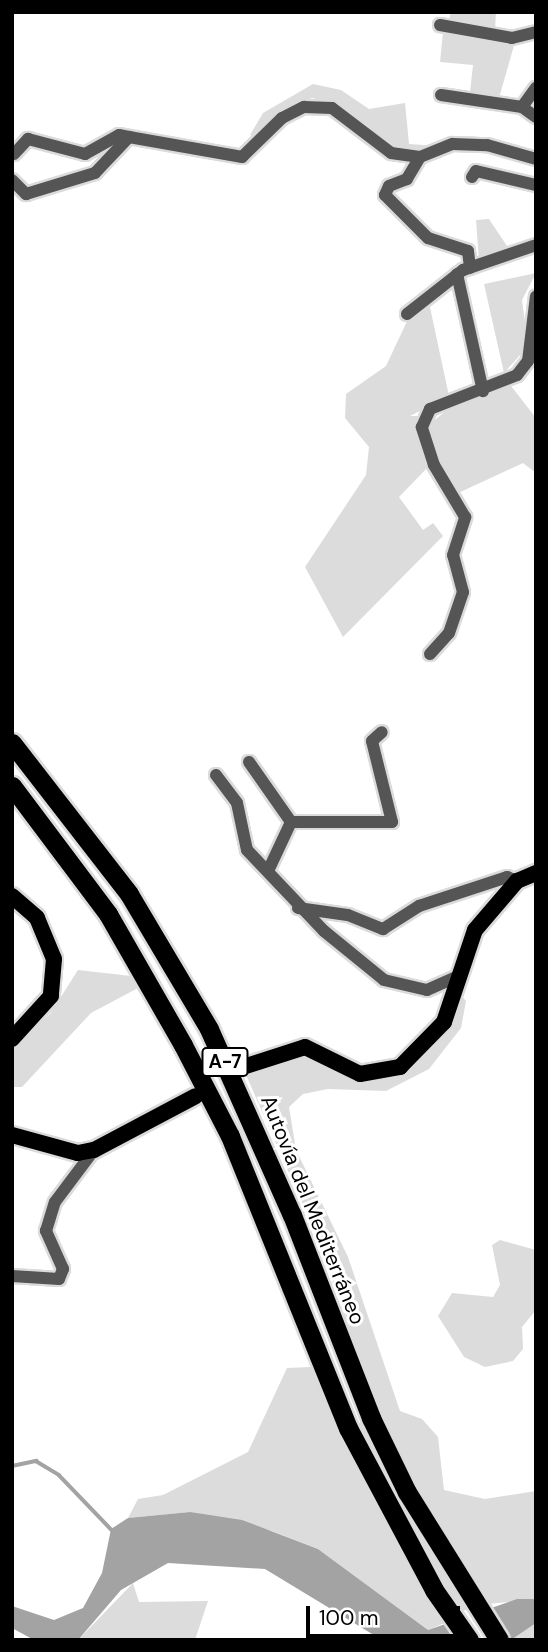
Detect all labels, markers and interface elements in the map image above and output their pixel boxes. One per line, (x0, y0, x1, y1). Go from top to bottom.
road number: A-7 (201, 1046, 250, 1078)
street label: Autovía del Mediterráneo (255, 1092, 371, 1328)
scale bar (310, 1592, 464, 1636)
text: 100 m (319, 1604, 379, 1632)

